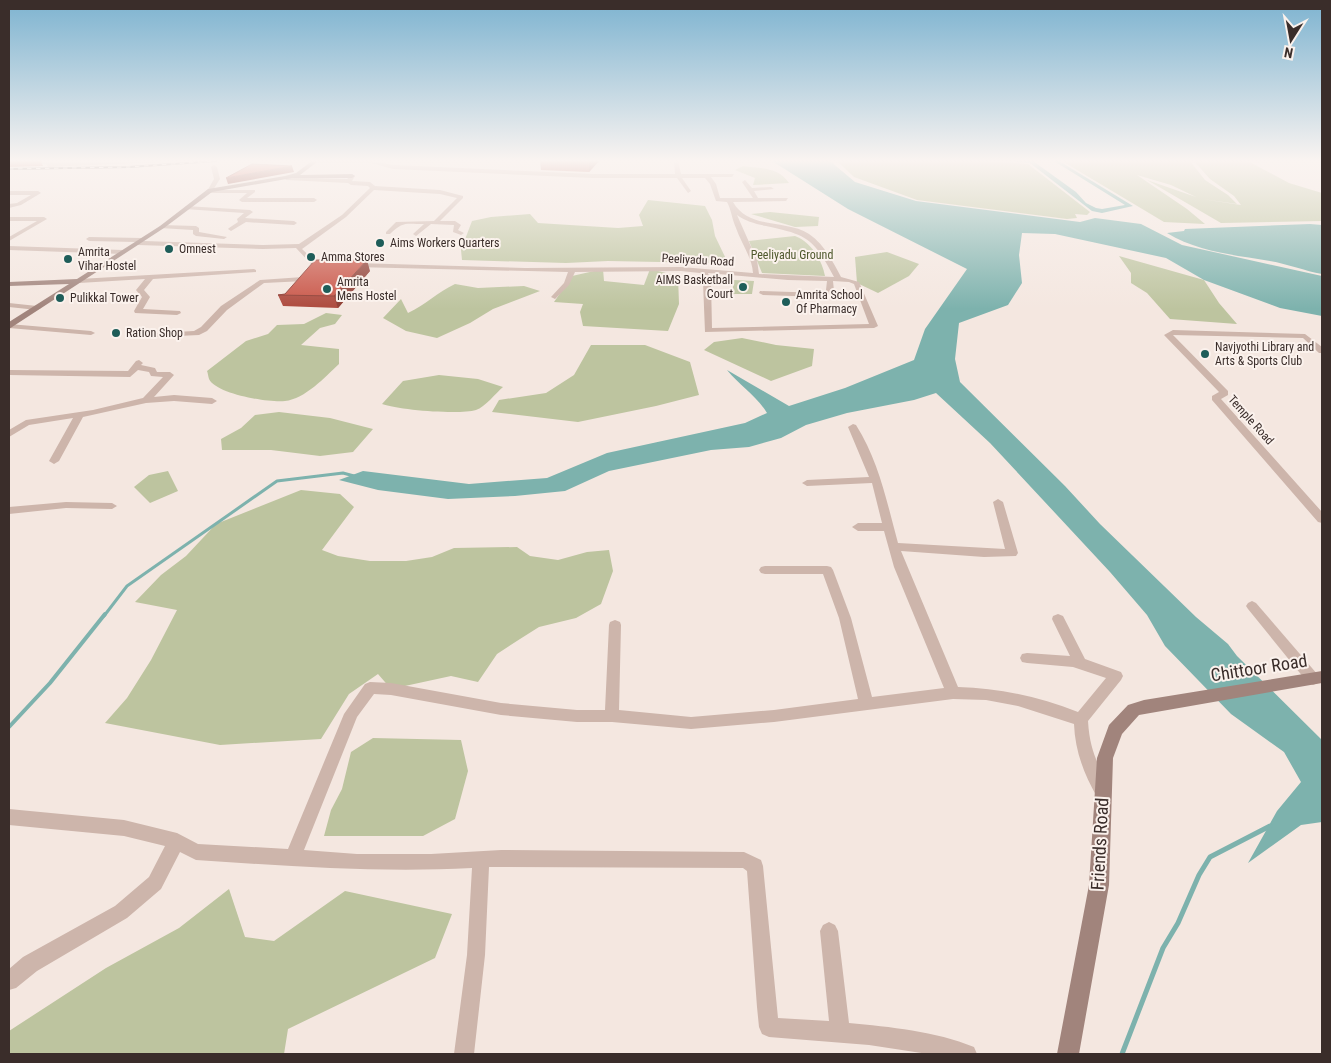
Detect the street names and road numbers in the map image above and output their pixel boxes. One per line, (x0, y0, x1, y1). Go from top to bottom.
street label: Peeliyadu Road (661, 251, 735, 269)
street label: Temple Road (1225, 392, 1277, 448)
street label: Chittoor Road (1209, 650, 1309, 685)
street label: Friends Road (1087, 797, 1112, 891)

